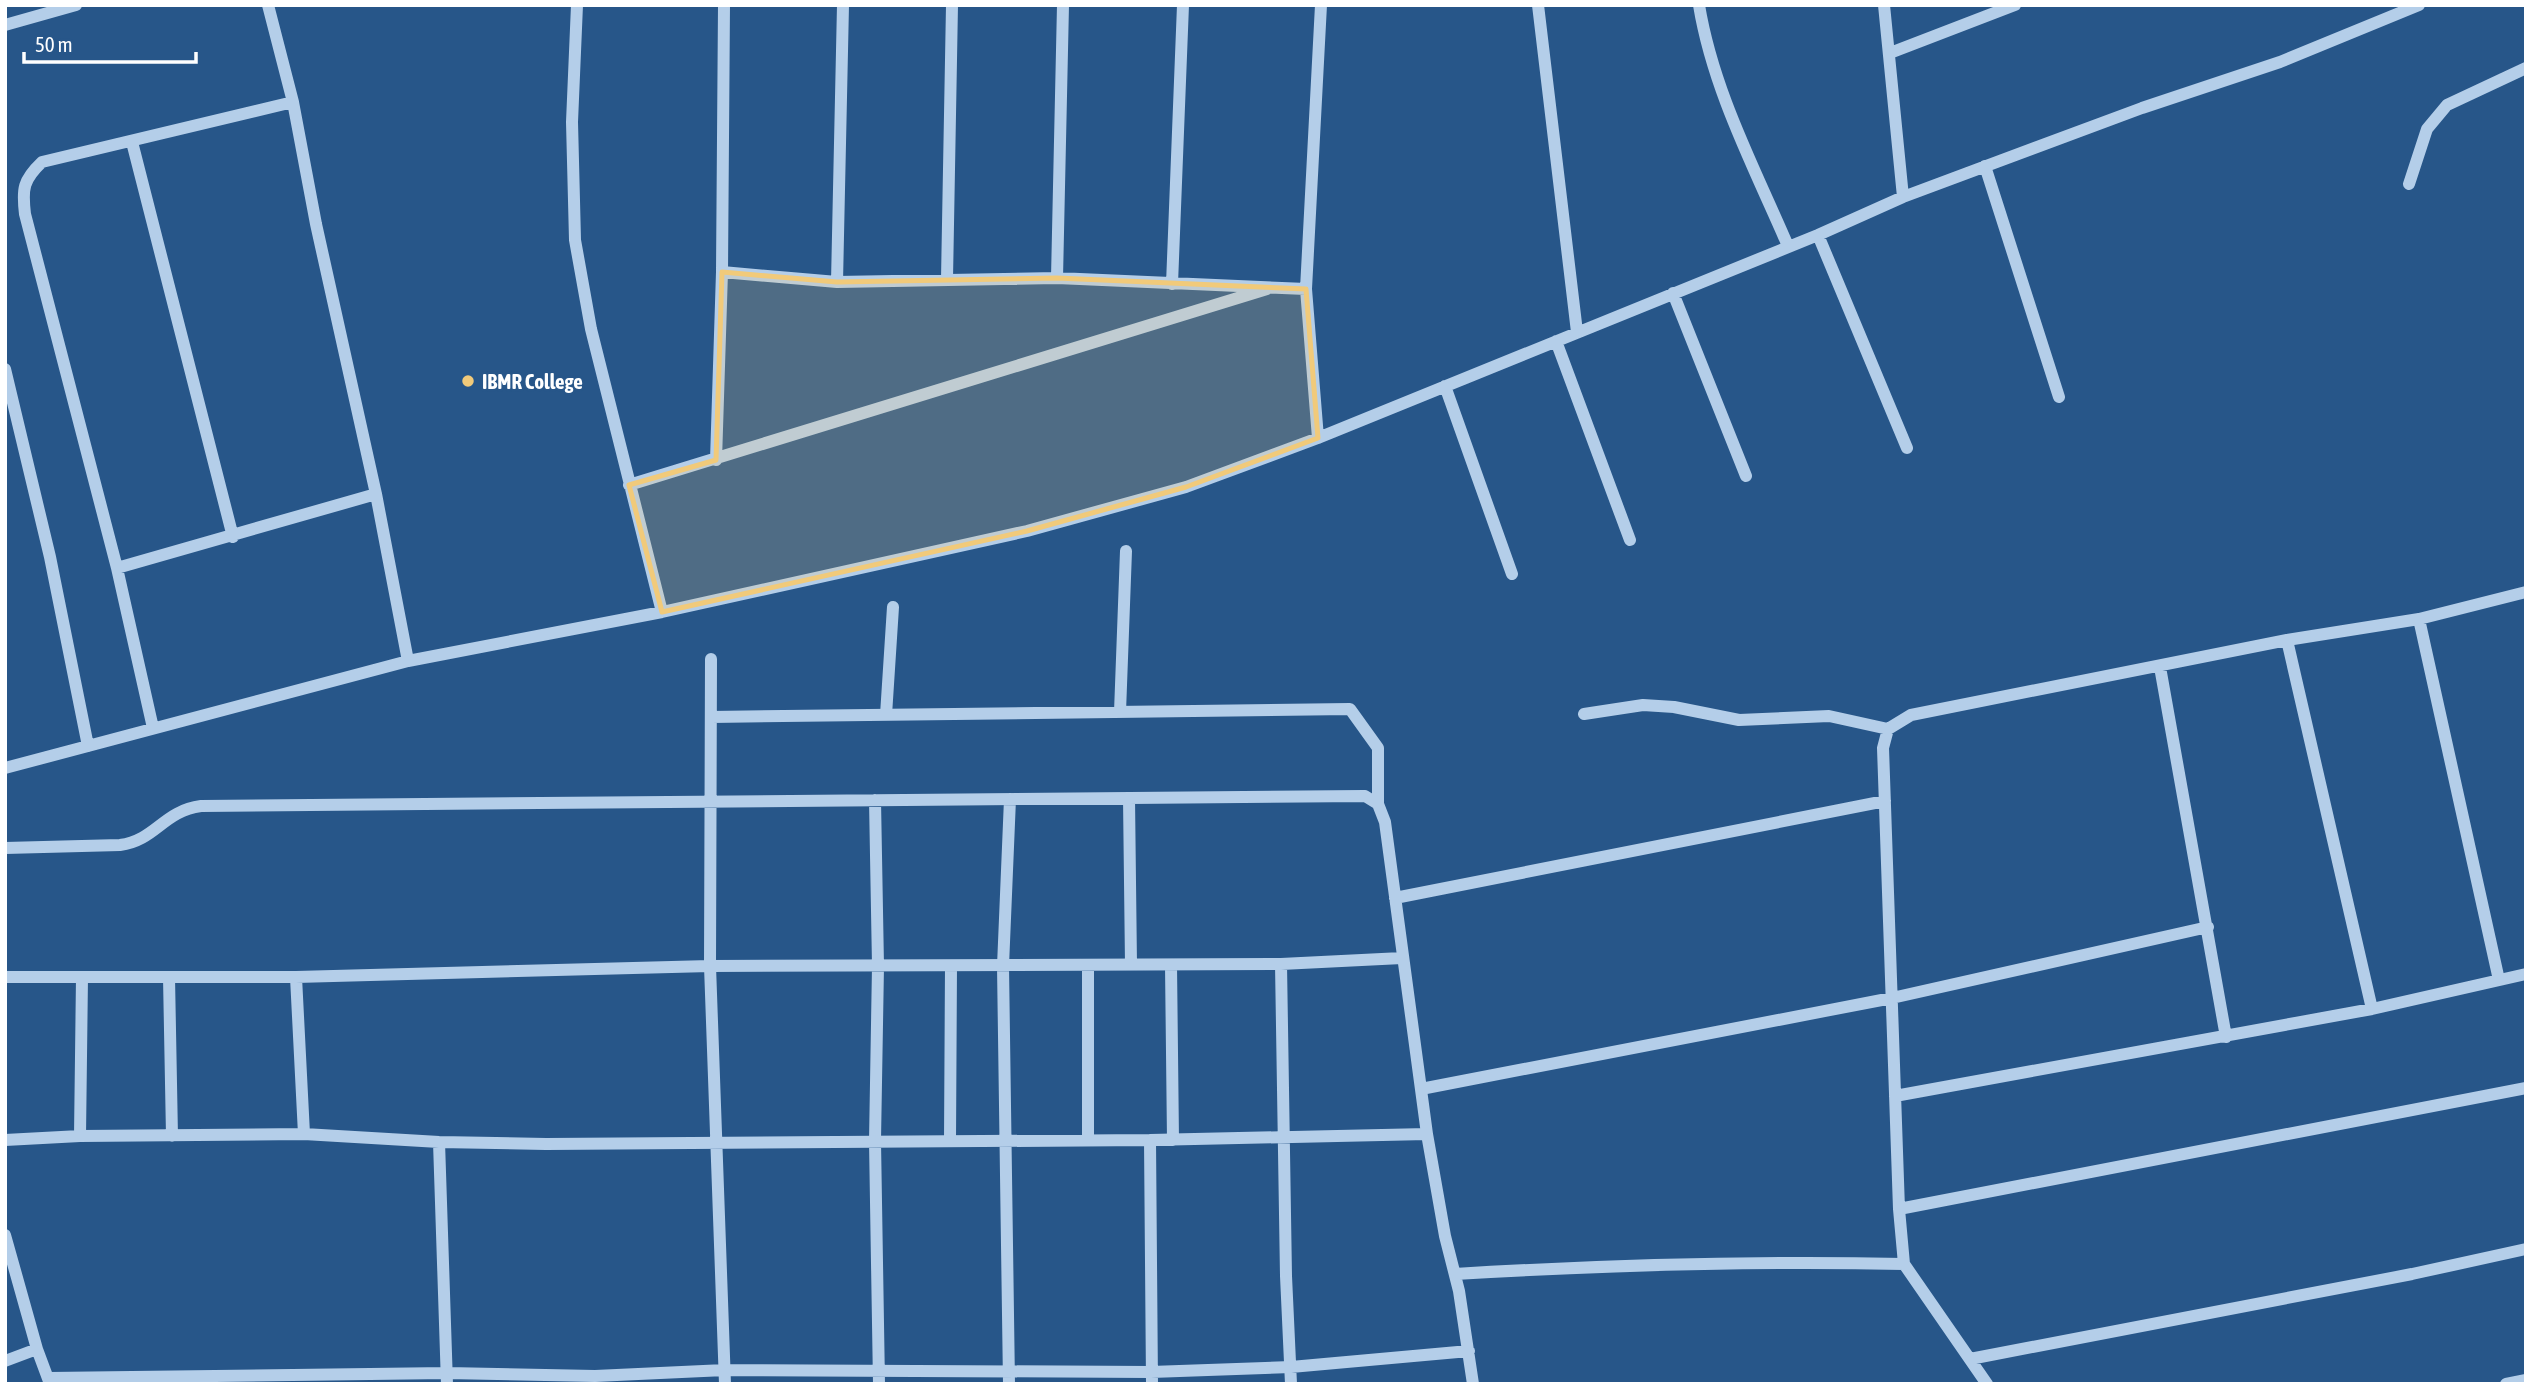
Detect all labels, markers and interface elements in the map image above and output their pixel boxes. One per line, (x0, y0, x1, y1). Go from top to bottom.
scale bar (24, 21, 196, 65)
text: 50 m (35, 32, 73, 56)
place label: IBMR College (482, 369, 583, 393)
marker: IBMR College (460, 373, 476, 389)

